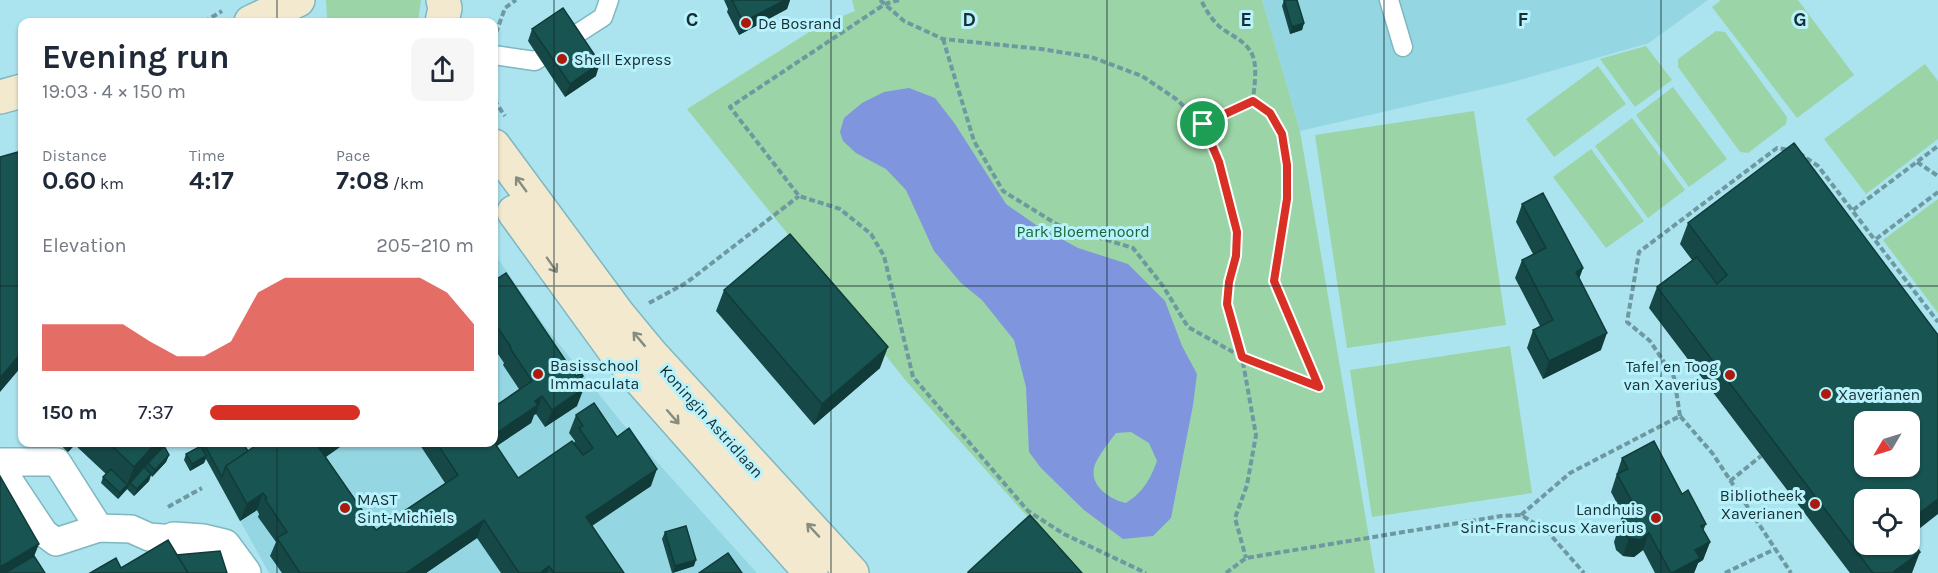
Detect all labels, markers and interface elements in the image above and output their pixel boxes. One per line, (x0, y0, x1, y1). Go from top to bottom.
text: C (686, 8, 698, 31)
text: D (962, 8, 976, 31)
text: E (1240, 8, 1252, 31)
text: F (1518, 8, 1529, 31)
text: G (1793, 8, 1807, 31)
place label: De Bosrand (758, 14, 841, 33)
marker: De Bosrand (739, 16, 753, 30)
text: Evening run (42, 38, 230, 76)
button: share (411, 38, 474, 101)
place label: Shell Express (574, 50, 672, 69)
marker: Shell Express (555, 52, 569, 66)
text: 19:03 · 4 × 150 m (42, 80, 186, 103)
pin (1177, 98, 1228, 149)
icon: arrive (1186, 107, 1219, 140)
text: Distance (42, 146, 107, 165)
text: Time (189, 146, 225, 165)
text: Pace (336, 146, 370, 165)
text: 0.60 (42, 165, 96, 196)
text: 4:17 (189, 165, 234, 196)
text: 7:08 (336, 165, 389, 196)
text: km (96, 174, 124, 193)
text: /km (389, 174, 424, 193)
one-way arrow (515, 176, 527, 192)
park label: Park Bloemenoord (1016, 222, 1150, 241)
text: Elevation (42, 234, 127, 257)
text: 205–210 m (376, 234, 474, 257)
one-way arrow (546, 257, 558, 273)
one-way arrow (632, 332, 646, 347)
place label: Basisschool Immaculata (550, 356, 639, 393)
place label: Tafel en Toog van Xaverius (1624, 357, 1718, 394)
street label: Koningin Astridlaan (656, 361, 767, 482)
marker: Basisschool Immaculata (531, 367, 545, 381)
marker: Tafel en Toog van Xaverius (1723, 368, 1737, 382)
place label: Xaverianen (1838, 385, 1920, 404)
marker: Xaverianen (1819, 387, 1833, 401)
text: 150 m (42, 401, 97, 424)
text: 7:37 (138, 401, 173, 424)
one-way arrow (666, 410, 680, 425)
north arrow (1854, 411, 1920, 477)
map controls (1854, 411, 1920, 555)
place label: Bibliotheek Xaverianen (1720, 486, 1803, 523)
button: locate (1854, 489, 1920, 555)
place label: MAST Sint-Michiels (357, 490, 455, 527)
marker: Bibliotheek Xaverianen (1808, 497, 1822, 511)
place label: Landhuis Sint-Franciscus Xaverius (1460, 500, 1644, 537)
marker: MAST Sint-Michiels (338, 501, 352, 515)
marker: Landhuis Sint-Franciscus Xaverius (1649, 511, 1663, 525)
one-way arrow (806, 523, 820, 538)

